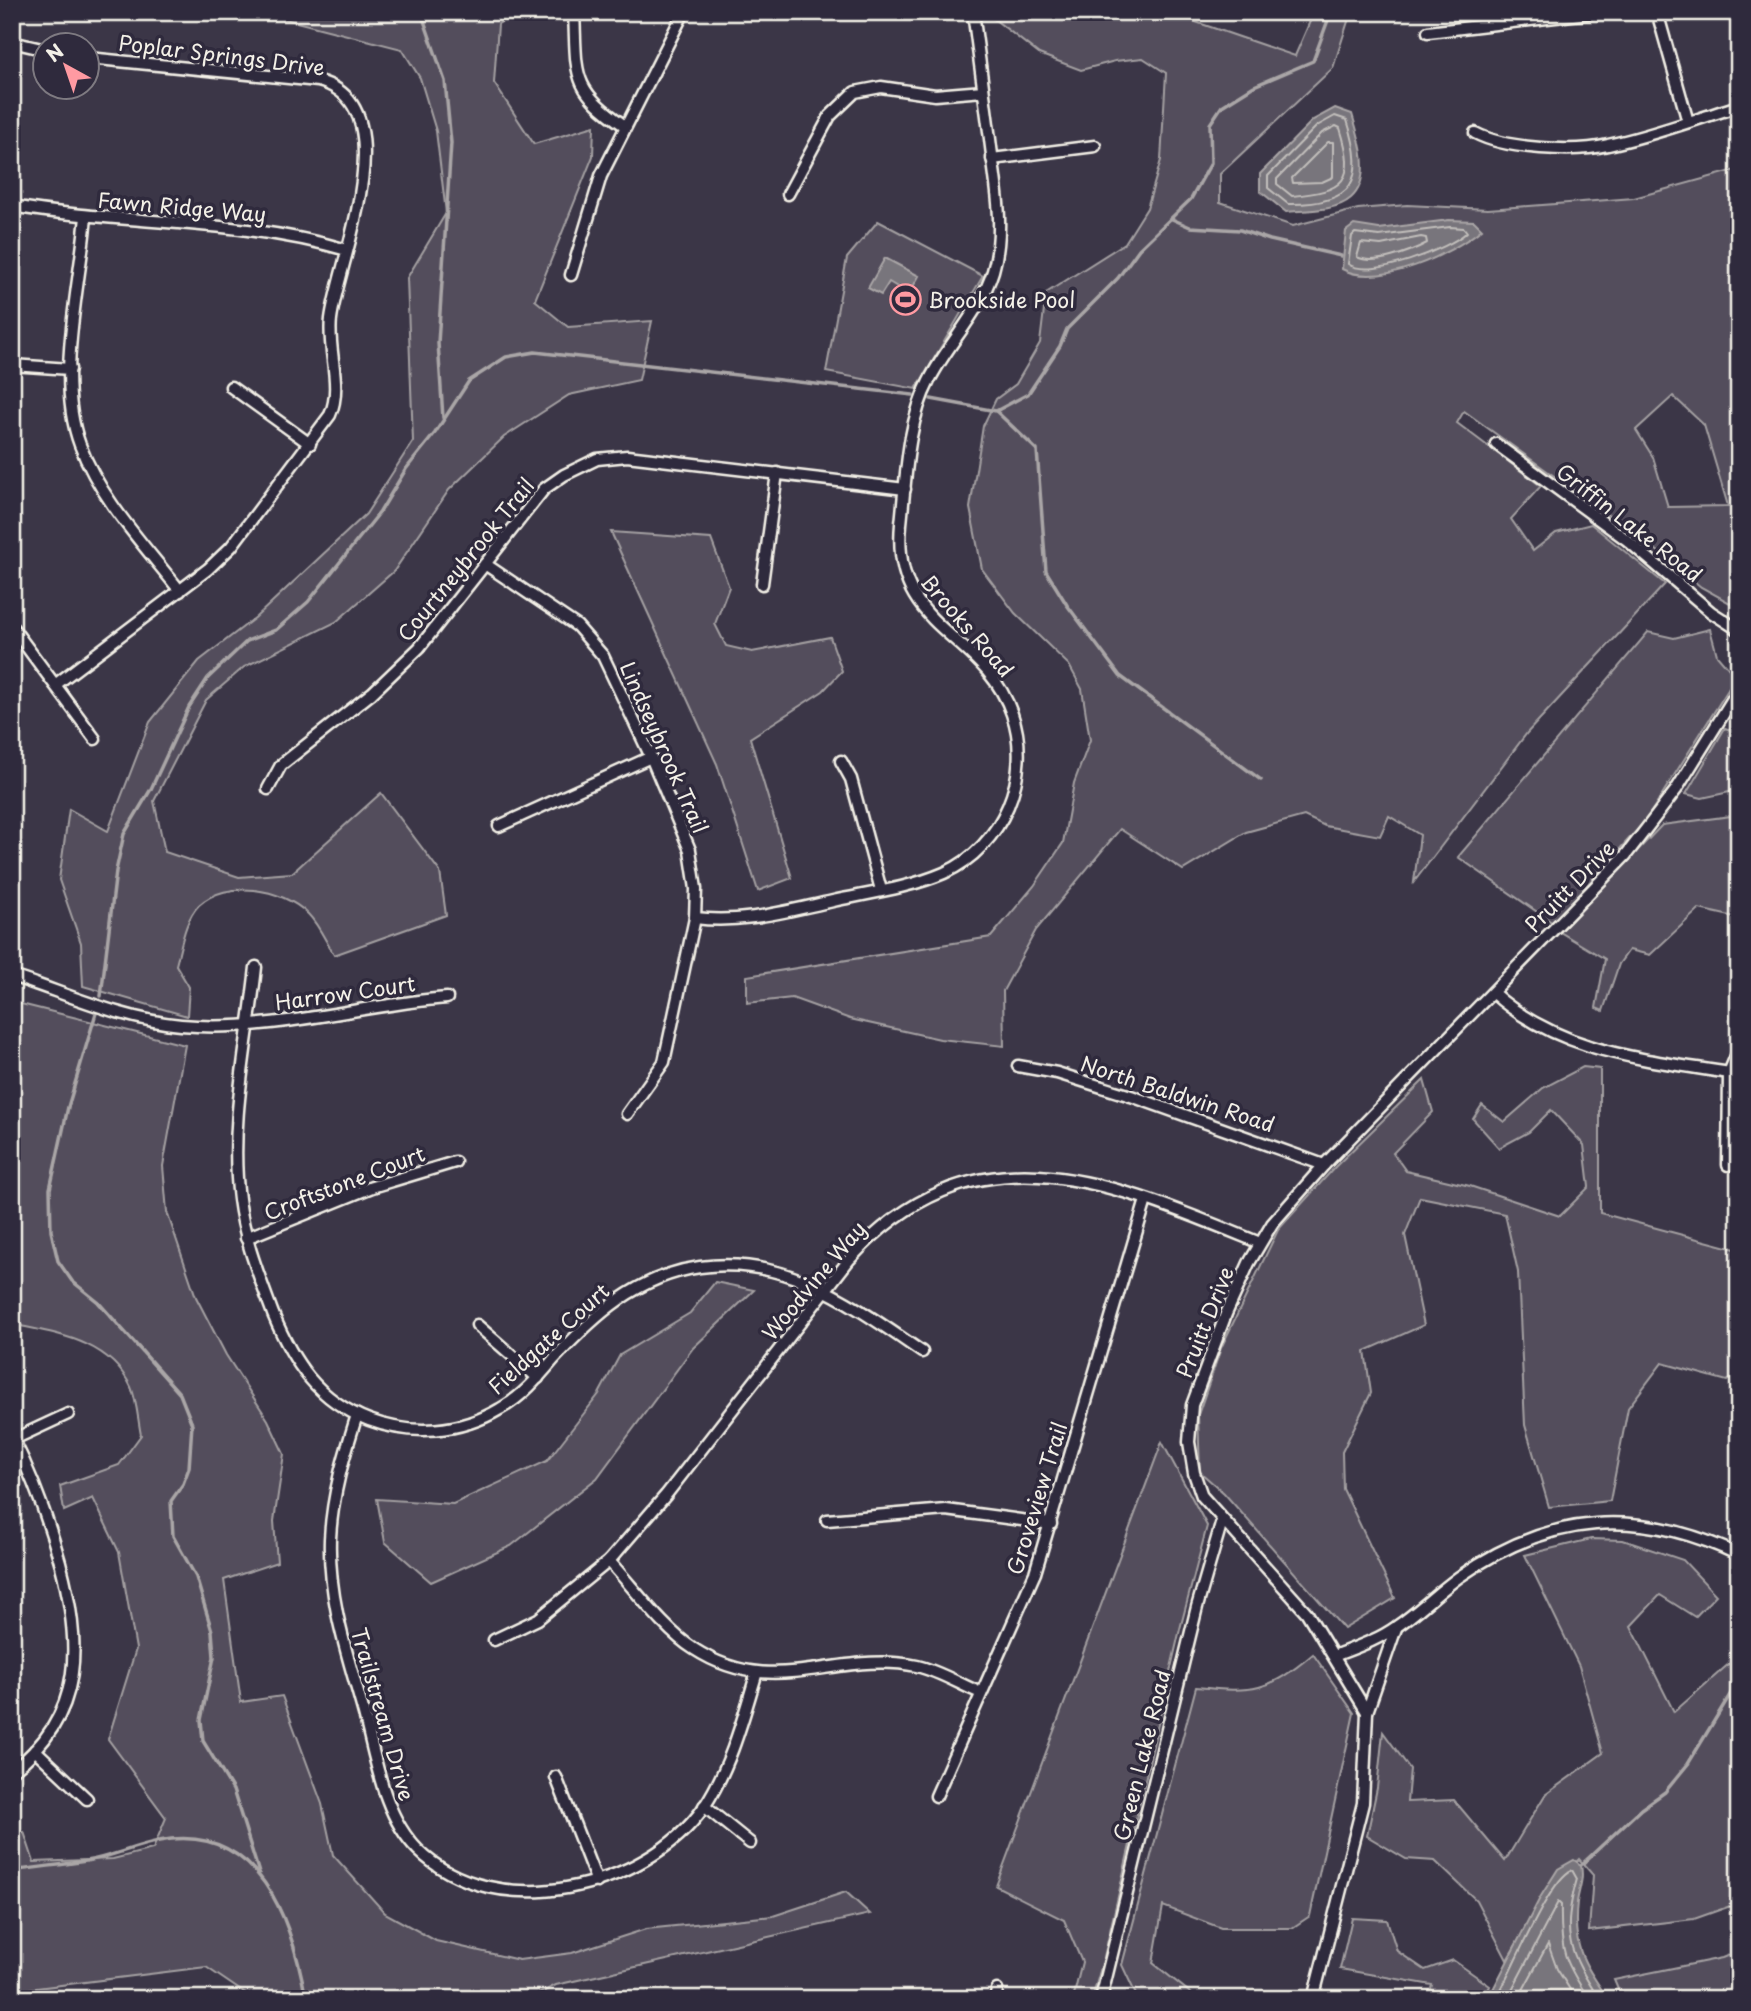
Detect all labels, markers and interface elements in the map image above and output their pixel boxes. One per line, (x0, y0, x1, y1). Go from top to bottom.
street label: Poplar Springs Drive (117, 25, 327, 83)
north arrow (32, 32, 102, 102)
text: N (40, 37, 69, 68)
street label: Fawn Ridge Way (96, 183, 268, 229)
sports icon: Brookside Pool (888, 282, 922, 316)
place label: Brookside Pool (928, 283, 1075, 315)
street label: Griffin Lake Road (1550, 455, 1710, 589)
street label: Courtneybrook Trail (389, 470, 541, 648)
street label: Brooks Road (914, 566, 1022, 684)
street label: Lindseybrook Trail (613, 656, 717, 838)
street label: Pruitt Drive (1517, 833, 1621, 939)
street label: Harrow Court (273, 966, 417, 1018)
street label: North Baldwin Road (1077, 1047, 1279, 1139)
street label: Croftstone Court (259, 1137, 429, 1227)
street label: Woodvine Way (753, 1213, 873, 1347)
street label: Pruitt Drive (1167, 1261, 1241, 1383)
street label: Fieldgate Court (480, 1275, 616, 1401)
street label: Groveview Trail (998, 1418, 1074, 1578)
street label: Trailstream Drive (344, 1624, 424, 1804)
street label: Green Lake Road (1104, 1666, 1178, 1844)

